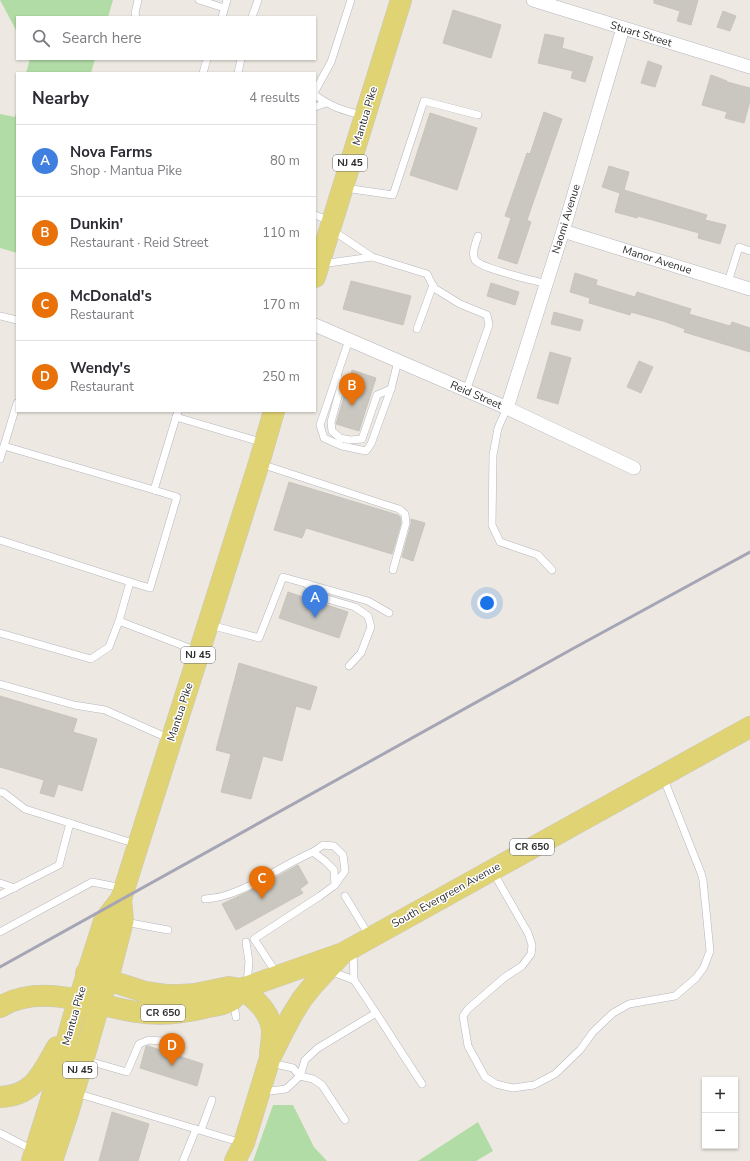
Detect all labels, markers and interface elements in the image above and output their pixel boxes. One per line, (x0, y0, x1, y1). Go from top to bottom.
search box (16, 16, 316, 60)
street label: Stuart Street (608, 18, 674, 51)
icon: search (30, 27, 52, 49)
text: Search here (62, 28, 142, 48)
street label: Mantua Pike (349, 85, 381, 147)
text: Nearby (32, 87, 89, 110)
text: 4 results (249, 89, 300, 107)
text: Nova Farms (70, 142, 152, 162)
text: A (40, 152, 50, 170)
text: 80 m (270, 152, 300, 170)
road number: NJ 45 (333, 155, 367, 171)
text: Shop · Mantua Pike (70, 162, 182, 180)
street label: Naomi Avenue (548, 182, 584, 256)
text: Dunkin' (70, 214, 123, 234)
text: B (41, 224, 49, 242)
text: 110 m (262, 224, 300, 242)
text: Restaurant · Reid Street (70, 234, 208, 252)
street label: Manor Avenue (620, 242, 694, 278)
text: McDonald's (70, 286, 152, 306)
text: C (41, 296, 49, 314)
text: 170 m (262, 296, 300, 314)
text: Restaurant (70, 306, 134, 324)
text: Wendy's (70, 358, 131, 378)
text: D (40, 368, 50, 386)
text: 250 m (262, 368, 300, 386)
pin: B (339, 373, 365, 406)
street label: Reid Street (448, 377, 504, 413)
text: Restaurant (70, 378, 134, 396)
pin: A (302, 585, 328, 618)
your location (477, 593, 497, 613)
road number: NJ 45 (181, 647, 215, 663)
street label: Mantua Pike (163, 681, 197, 743)
road number: CR 650 (510, 839, 554, 855)
street label: South Evergreen Avenue (389, 859, 503, 931)
pin: C (249, 866, 275, 899)
street label: Mantua Pike (58, 985, 90, 1047)
road number: CR 650 (141, 1005, 185, 1021)
pin: D (159, 1033, 185, 1066)
road number: NJ 45 (63, 1062, 97, 1078)
map controls (702, 1077, 738, 1149)
button: + (702, 1077, 738, 1113)
button: − (702, 1113, 738, 1149)

